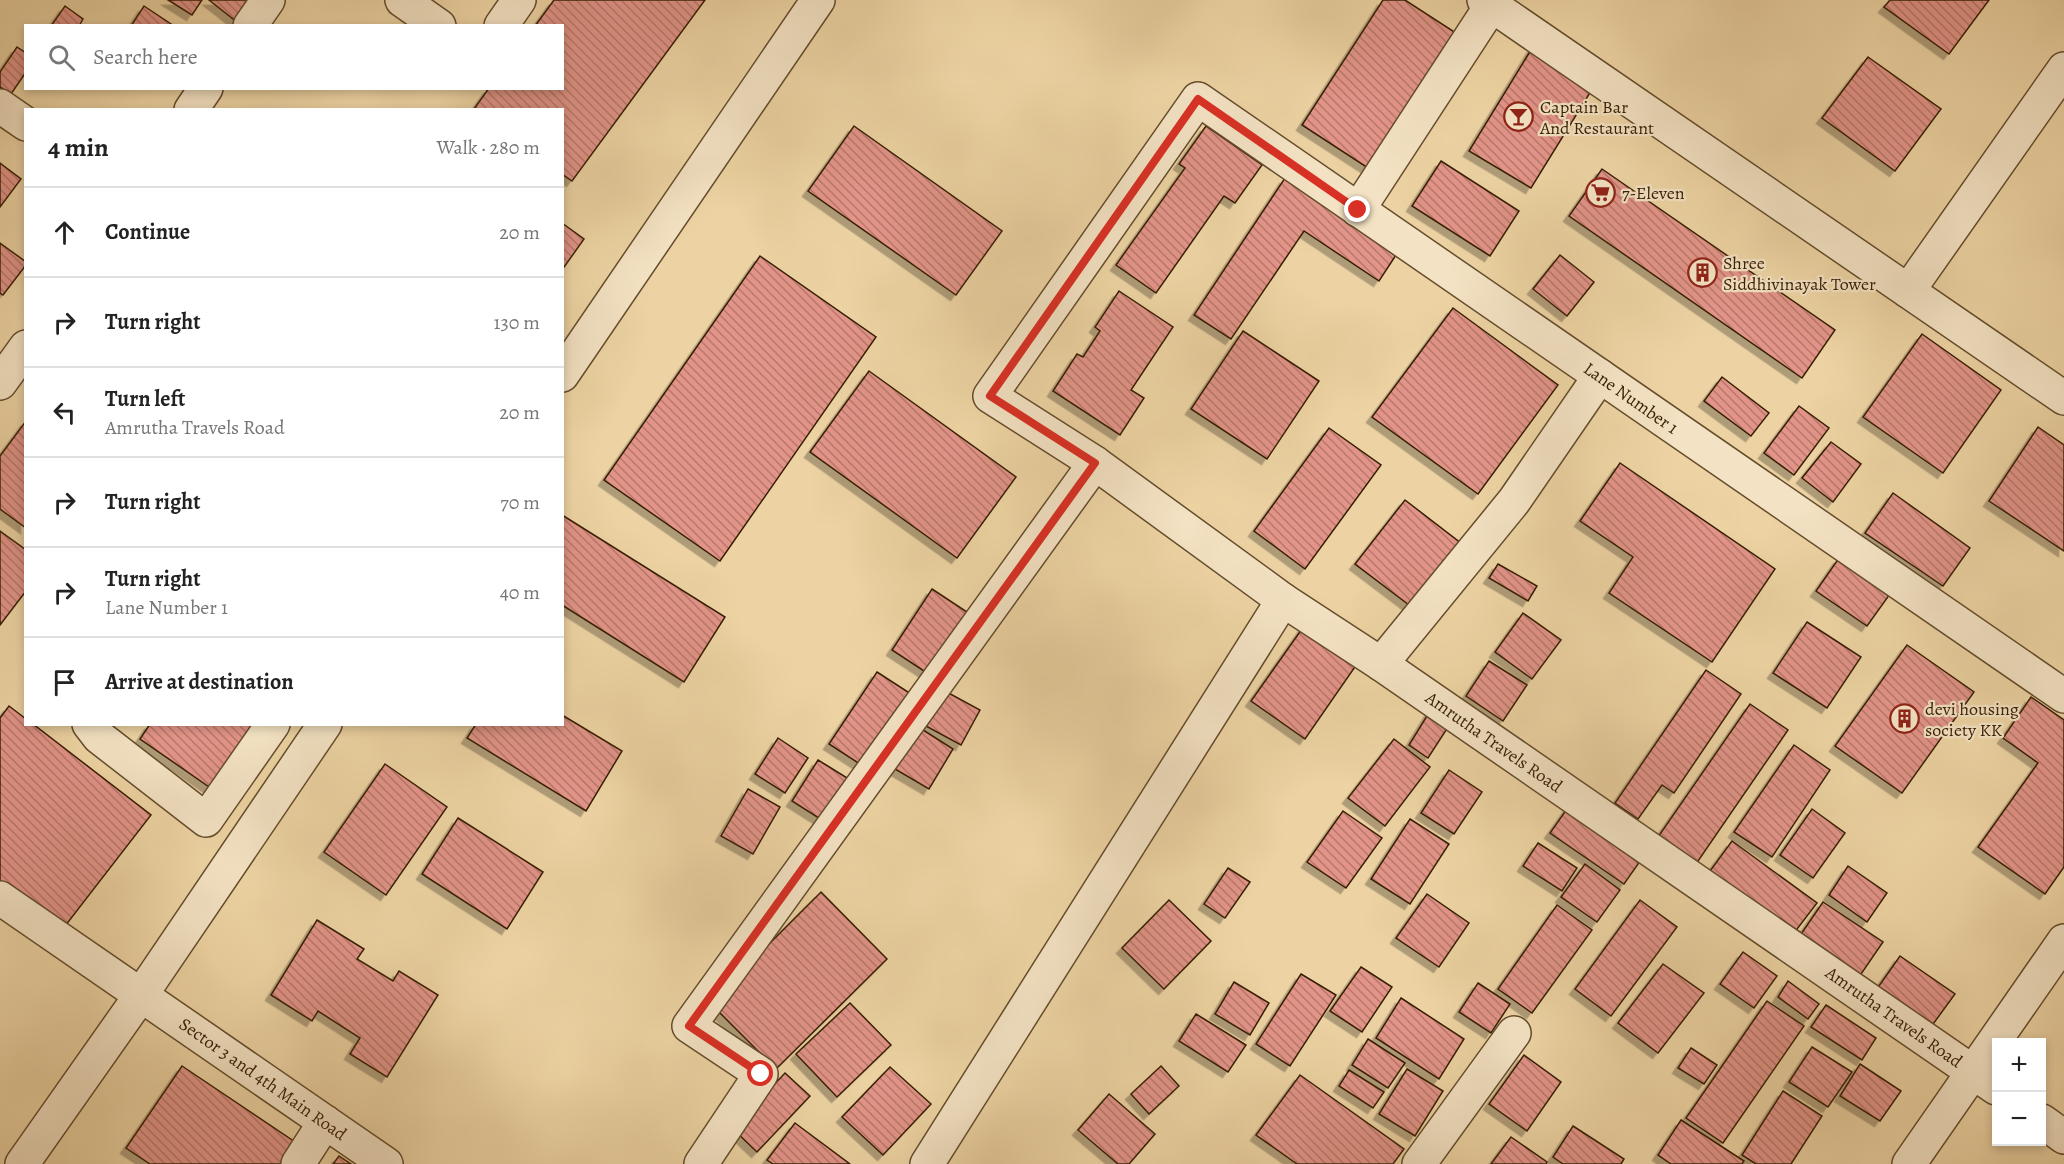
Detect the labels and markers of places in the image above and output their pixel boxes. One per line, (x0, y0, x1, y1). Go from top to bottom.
place label: Captain Bar And Restaurant (1539, 95, 1654, 140)
bar icon: Captain Bar And Restaurant (1503, 101, 1535, 133)
supermarket icon: 7-Eleven (1585, 177, 1617, 209)
place label: 7-Eleven (1622, 181, 1685, 205)
place label: Shree Siddhivinayak Tower (1723, 251, 1876, 296)
building icon: Shree Siddhivinayak Tower (1686, 257, 1718, 289)
place label: devi housing society KK (1925, 697, 2019, 742)
building icon: devi housing society KK (1888, 703, 1920, 735)

